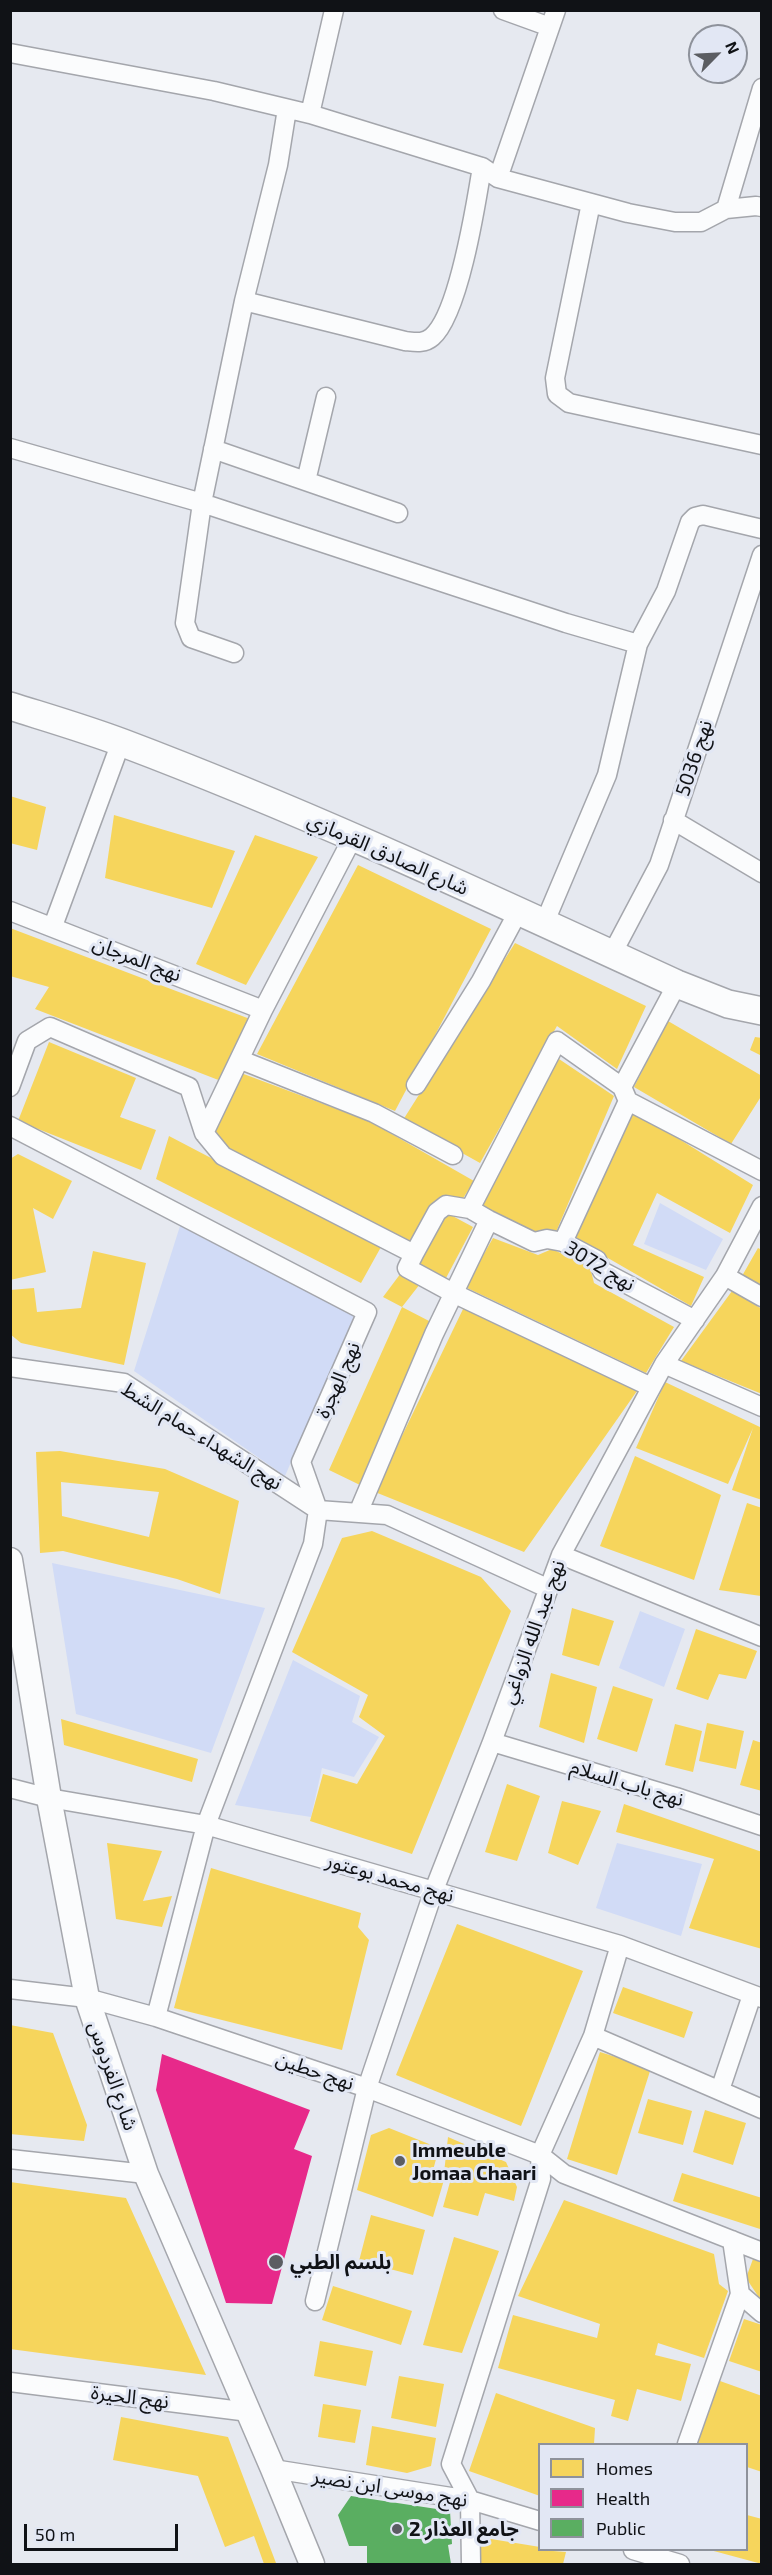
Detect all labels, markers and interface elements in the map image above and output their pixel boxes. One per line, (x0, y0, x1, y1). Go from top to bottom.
north arrow (688, 24, 748, 84)
text: N (722, 38, 744, 56)
street label: نهج 5036 (670, 717, 718, 799)
street label: شارع الصادق القرمازي (304, 808, 472, 900)
street label: نهج المرجان (89, 931, 185, 987)
street label: نهج 3072 (561, 1236, 639, 1296)
street label: نهج الهجرة (311, 1338, 365, 1422)
street label: نهج الشهداء حمام الشط (117, 1377, 287, 1495)
street label: نهج عبد الله الزواغي (496, 1557, 570, 1707)
street label: نهج باب السلام (567, 1754, 687, 1812)
street label: نهج محمد بوعتور (323, 1848, 457, 1908)
street label: شارع الفردوس (83, 2019, 143, 2133)
street label: نهج حطين (273, 2046, 357, 2096)
place label: Immeuble Jomaa Chaari (412, 2138, 537, 2185)
marker: Immeuble Jomaa Chaari (393, 2154, 407, 2168)
place label: بلسم الطبي (290, 2250, 391, 2274)
marker: بلسم الطبي (267, 2253, 285, 2271)
street label: نهج الحيرة (90, 2380, 170, 2414)
legend (538, 2443, 748, 2551)
text: Homes (596, 2457, 653, 2479)
street label: نهج موسى ابن نصير (311, 2464, 469, 2512)
text: Health (596, 2487, 650, 2509)
scale bar (27, 2512, 182, 2550)
place label: جامع العذار 2 (409, 2517, 519, 2541)
text: Public (596, 2517, 646, 2539)
marker: جامع العذار 2 (390, 2522, 404, 2536)
text: 50 m (35, 2523, 75, 2545)

